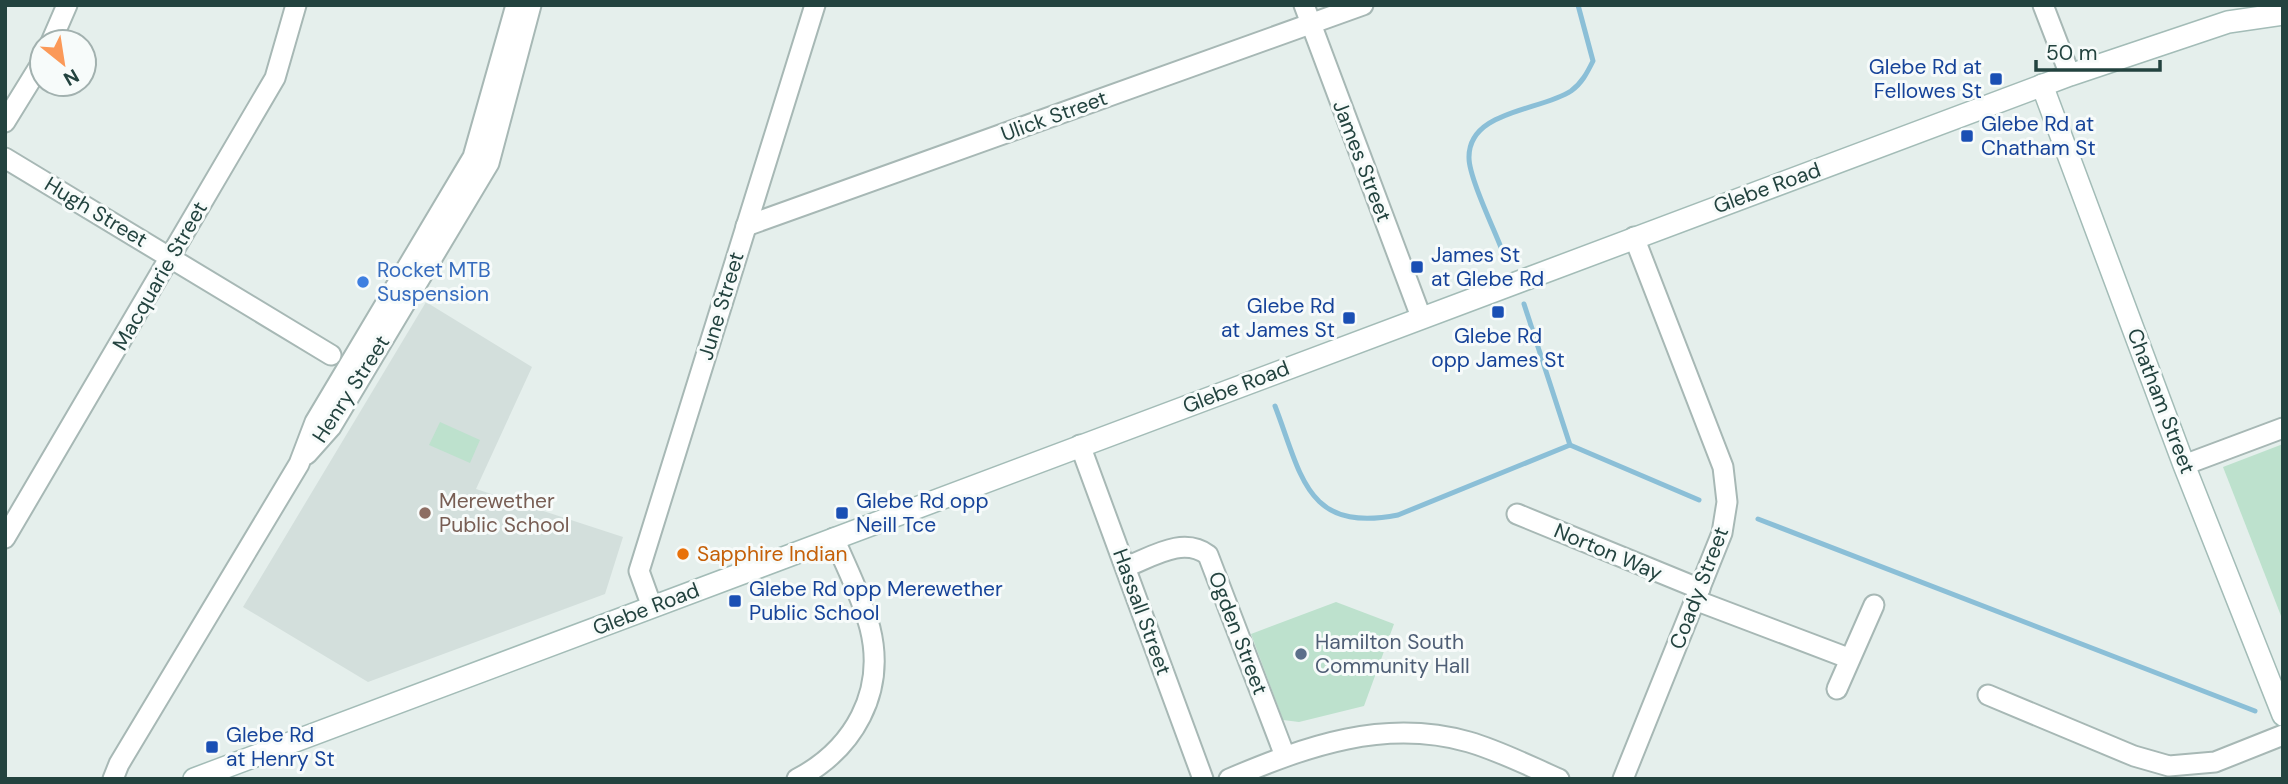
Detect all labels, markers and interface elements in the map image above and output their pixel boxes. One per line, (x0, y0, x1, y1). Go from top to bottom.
north arrow (28, 28, 98, 98)
scale bar (2036, 28, 2160, 72)
text: 50 m (2046, 39, 2097, 67)
place label: Glebe Rd at Fellowes St (1869, 53, 1982, 105)
text: N (59, 63, 84, 92)
marker: Glebe Rd at Fellowes St (1988, 71, 2004, 87)
street label: Ulick Street (997, 84, 1111, 148)
street label: James Street (1326, 96, 1398, 226)
place label: Glebe Rd at Chatham St (1981, 110, 2096, 162)
marker: Glebe Rd at Chatham St (1959, 128, 1975, 144)
street label: Glebe Road (1710, 156, 1824, 220)
street label: Hugh Street (39, 170, 153, 254)
street label: Macquarie Street (106, 196, 214, 356)
place label: James St at Glebe Rd (1431, 241, 1544, 293)
street label: June Street (691, 249, 751, 363)
place label: Rocket MTB Suspension (377, 256, 491, 308)
marker: James St at Glebe Rd (1409, 259, 1425, 275)
marker: Rocket MTB Suspension (355, 274, 371, 290)
place label: Glebe Rd at James St (1221, 292, 1335, 344)
marker: Glebe Rd opp James St (1490, 304, 1506, 320)
marker: Glebe Rd at James St (1341, 310, 1357, 326)
place label: Glebe Rd opp James St (1431, 322, 1565, 374)
street label: Chatham Street (2120, 324, 2202, 478)
street label: Henry Street (306, 330, 396, 448)
street label: Glebe Road (1179, 354, 1293, 420)
place label: Merewether Public School (439, 487, 570, 539)
place label: Glebe Rd opp Neill Tce (856, 487, 989, 539)
marker: Merewether Public School (417, 505, 433, 521)
marker: Glebe Rd opp Neill Tce (834, 505, 850, 521)
street label: Norton Way (1550, 517, 1667, 587)
street label: Coady Street (1663, 523, 1735, 653)
place label: Sapphire Indian (697, 540, 848, 568)
street label: Hassall Street (1106, 545, 1178, 679)
marker: Sapphire Indian (675, 546, 691, 562)
street label: Ogden Street (1202, 567, 1274, 699)
place label: Glebe Rd opp Merewether Public School (749, 575, 1003, 627)
street label: Glebe Road (589, 576, 703, 642)
marker: Glebe Rd opp Merewether Public School (727, 593, 743, 609)
place label: Hamilton South Community Hall (1315, 628, 1470, 680)
marker: Hamilton South Community Hall (1293, 646, 1309, 662)
place label: Glebe Rd at Henry St (226, 721, 335, 773)
marker: Glebe Rd at Henry St (204, 739, 220, 755)

